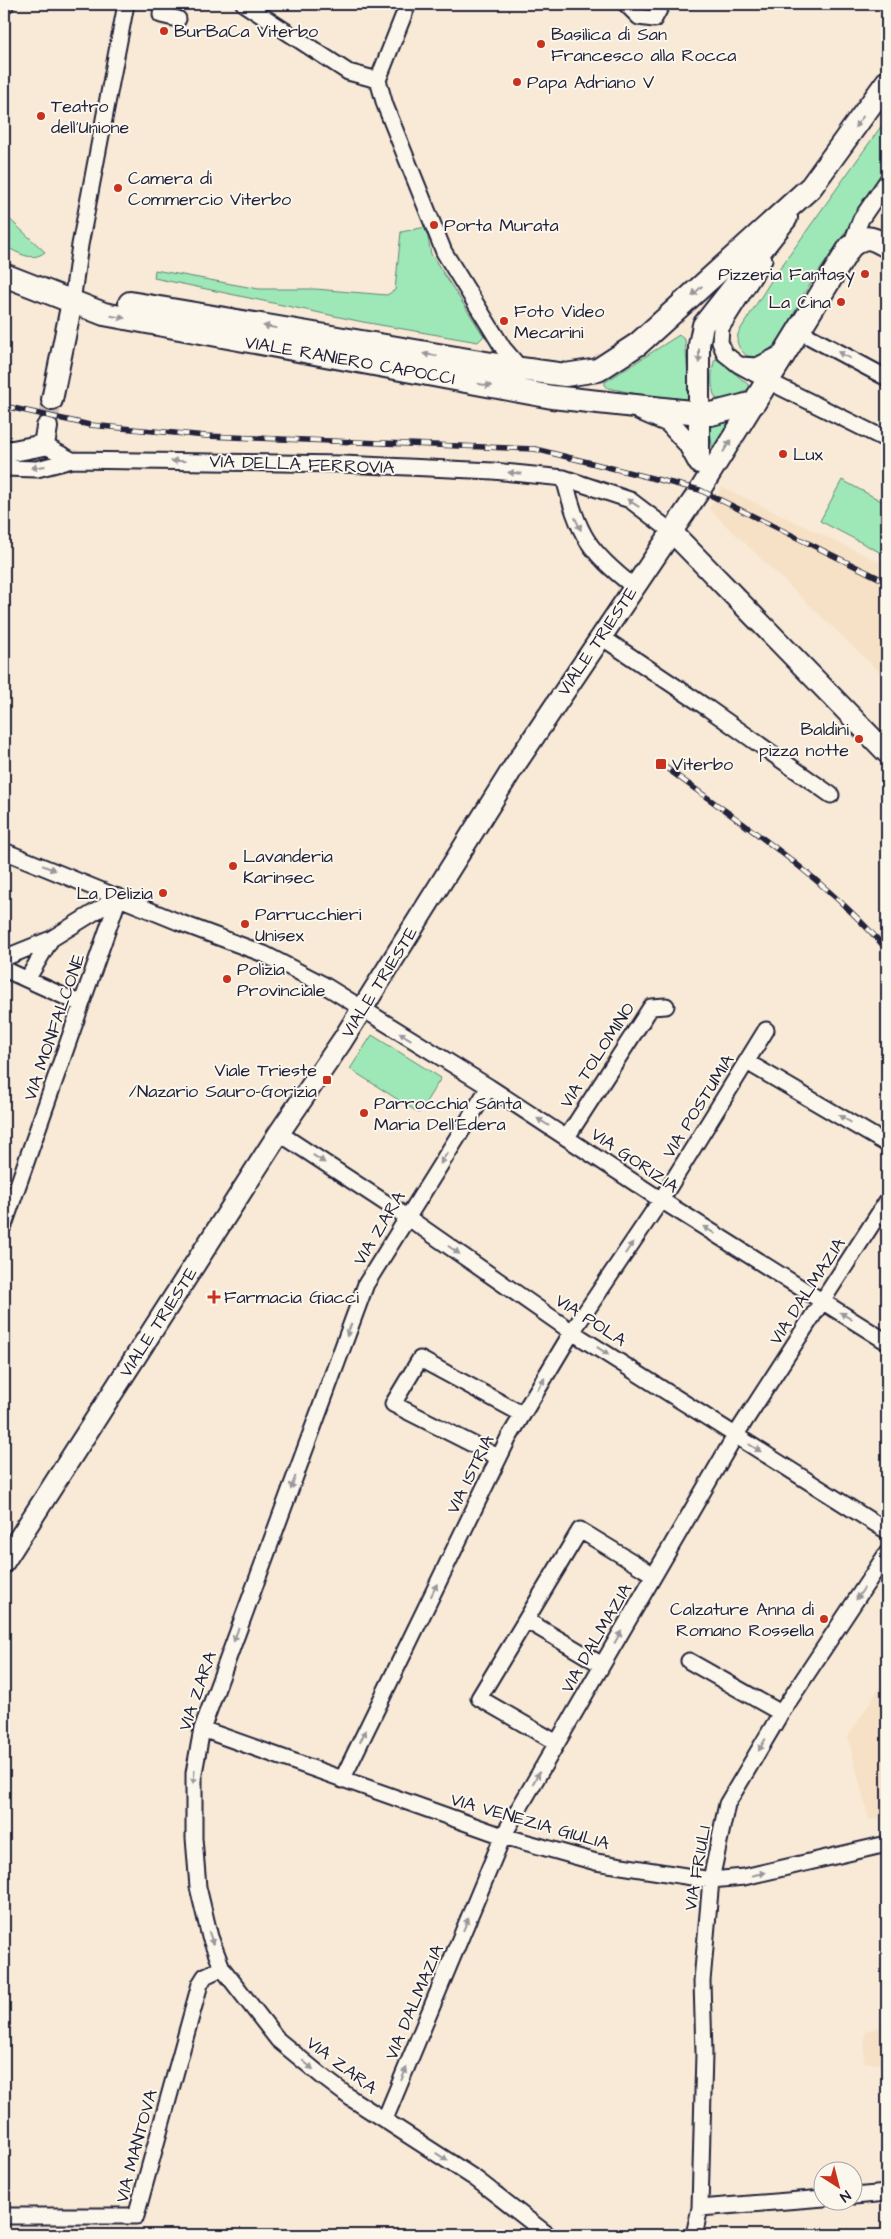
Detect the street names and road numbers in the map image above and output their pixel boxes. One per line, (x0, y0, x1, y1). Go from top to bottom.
street label: VIALE RANIERO CAPOCCI (243, 330, 457, 391)
street label: VIA DELLA FERROVIA (209, 449, 395, 480)
street label: VIALE TRIESTE (552, 581, 643, 701)
street label: VIALE TRIESTE (335, 922, 424, 1043)
street label: VIA MONFALCONE (18, 950, 92, 1104)
street label: VIA TOLOMINO (554, 998, 641, 1113)
street label: VIA POSTUMIA (656, 1049, 741, 1163)
street label: VIA GORIZIA (586, 1122, 684, 1199)
street label: VIA ZARA (347, 1186, 412, 1270)
street label: VIA DALMAZIA (763, 1232, 852, 1350)
street label: VIALE TRIESTE (113, 1262, 204, 1382)
street label: VIA POLA (550, 1288, 632, 1353)
street label: VIA ISTRIA (441, 1430, 501, 1518)
street label: VIA DALMAZIA (555, 1578, 638, 1698)
street label: VIA ZARA (172, 1648, 223, 1734)
street label: VIA VENEZIA GIULIA (447, 1787, 613, 1856)
street label: VIA FRIULI (678, 1824, 717, 1913)
street label: VIA DALMAZIA (379, 1940, 450, 2064)
street label: VIA ZARA (301, 2031, 383, 2101)
street label: VIA MANTOVA (109, 2086, 164, 2206)

